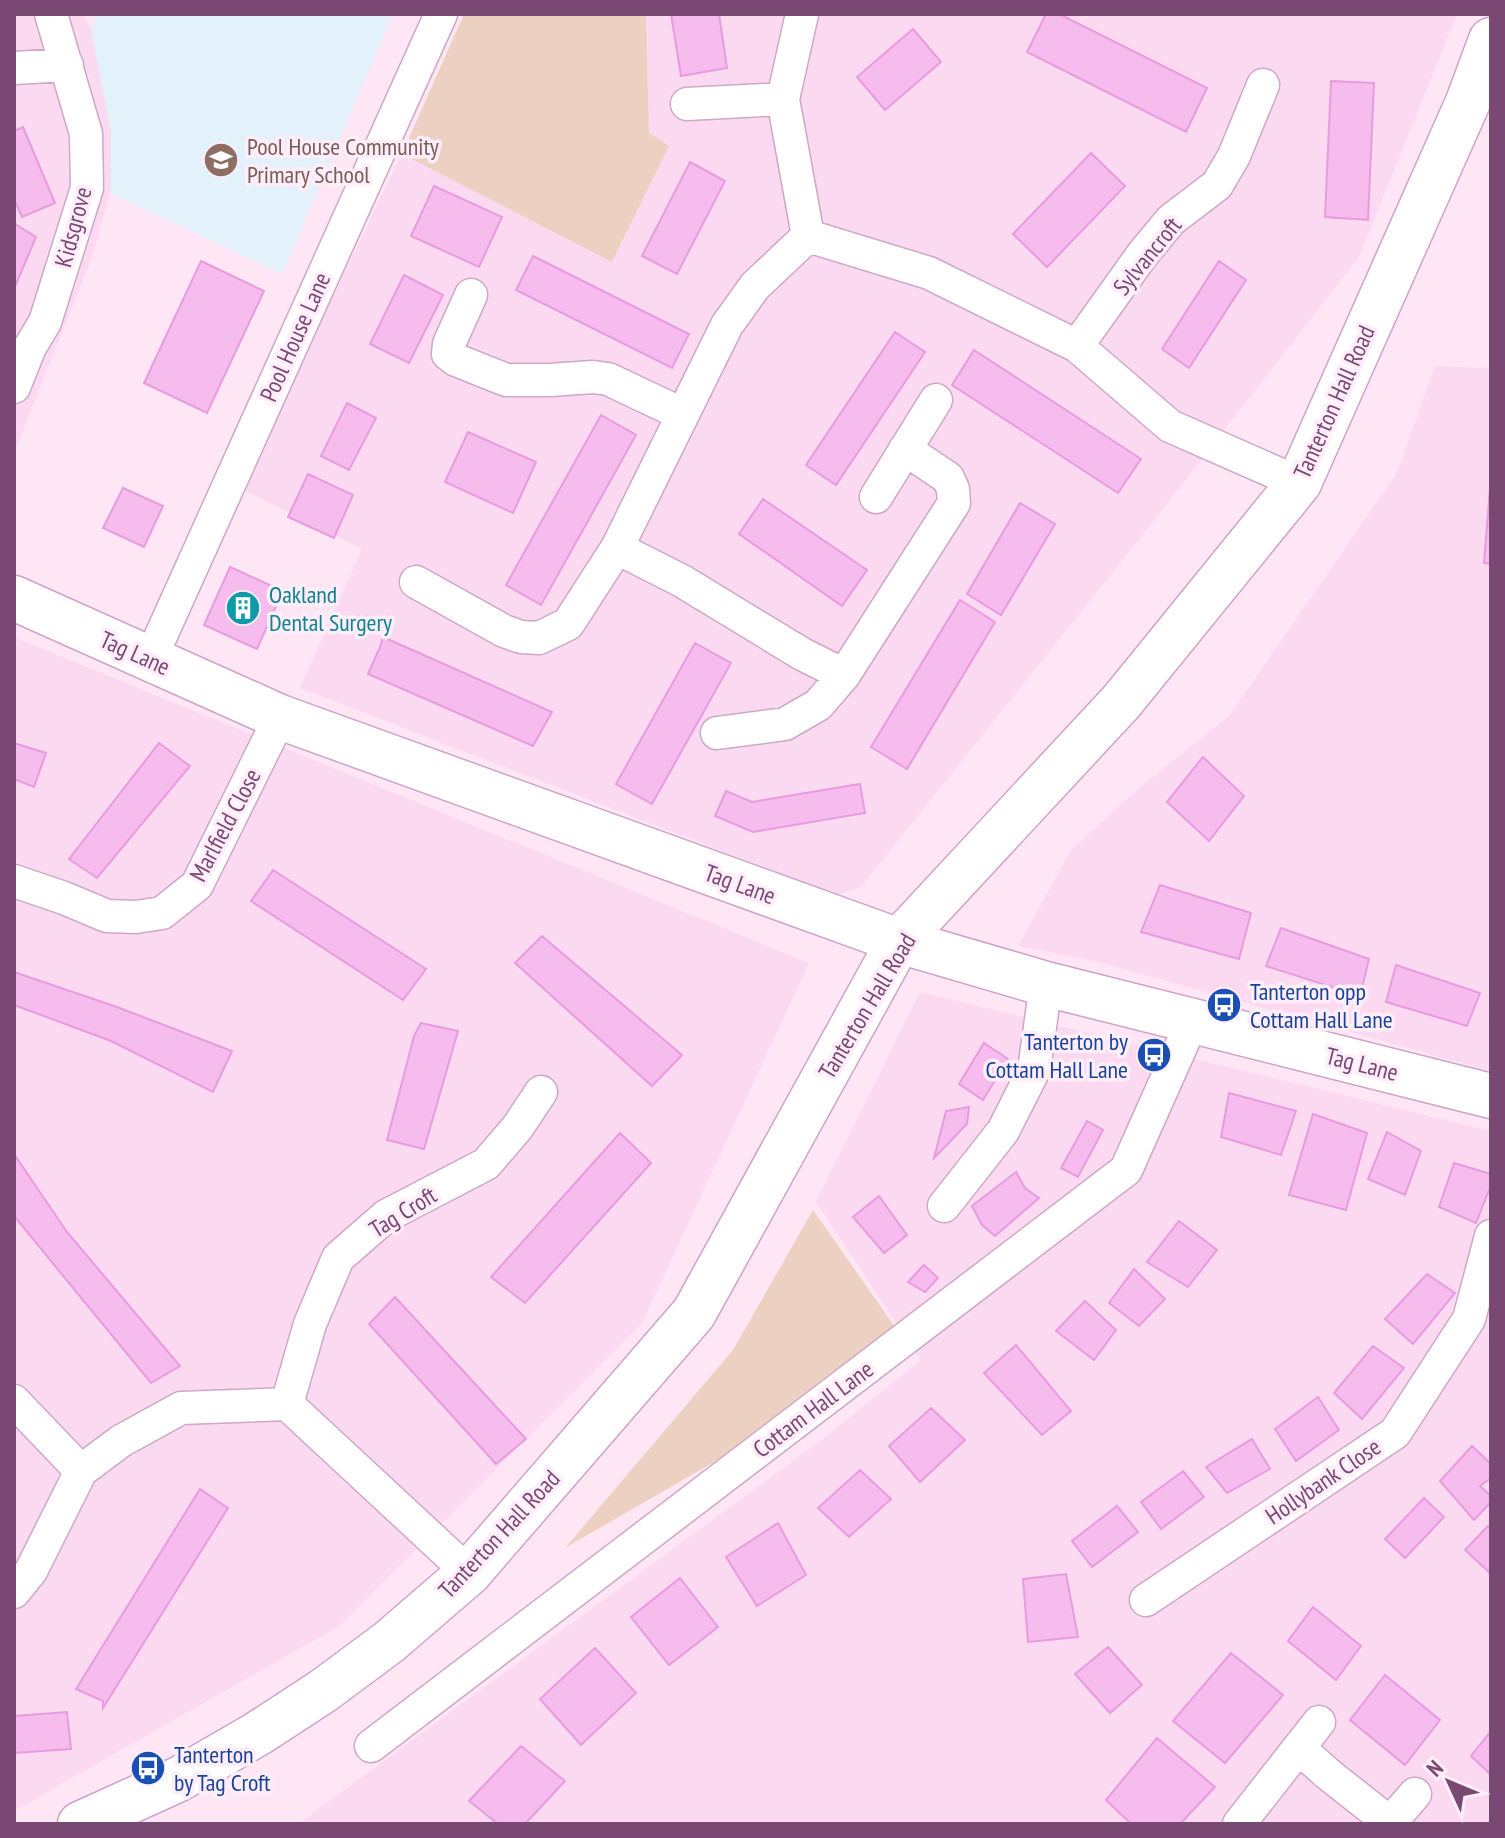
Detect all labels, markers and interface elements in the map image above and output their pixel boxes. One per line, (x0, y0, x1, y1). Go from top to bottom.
place label: Pool House Community Primary School (247, 131, 439, 190)
school or university icon: Pool House Community Primary School (202, 141, 240, 179)
street label: Kidsgrove (47, 183, 99, 271)
street label: Sylvancroft (1106, 210, 1188, 302)
street label: Pool House Lane (253, 268, 337, 406)
street label: Tanterton Hall Road (1286, 321, 1382, 483)
place label: Oakland Dental Surgery (269, 579, 392, 638)
building icon: Oakland Dental Surgery (224, 589, 262, 627)
street label: Tag Lane (95, 624, 175, 682)
street label: Marlfield Close (182, 763, 268, 887)
street label: Tag Lane (700, 857, 780, 911)
street label: Tanterton Hall Road (811, 928, 923, 1084)
place label: Tanterton opp Cottam Hall Lane (1250, 976, 1393, 1035)
bus stop icon: Tanterton opp Cottam Hall Lane (1205, 986, 1243, 1024)
place label: Tanterton by Cottam Hall Lane (985, 1026, 1128, 1085)
bus stop icon: Tanterton by Cottam Hall Lane (1135, 1036, 1173, 1074)
street label: Tag Lane (1323, 1040, 1401, 1088)
street label: Tag Croft (364, 1179, 443, 1245)
street label: Cottam Hall Lane (747, 1354, 879, 1464)
street label: Hollybank Close (1259, 1431, 1387, 1531)
street label: Tanterton Hall Road (432, 1463, 566, 1605)
place label: Tanterton by Tag Croft (174, 1739, 271, 1798)
north arrow (1409, 1742, 1489, 1822)
bus stop icon: Tanterton by Tag Croft (129, 1749, 167, 1787)
text: N (1420, 1754, 1449, 1782)

